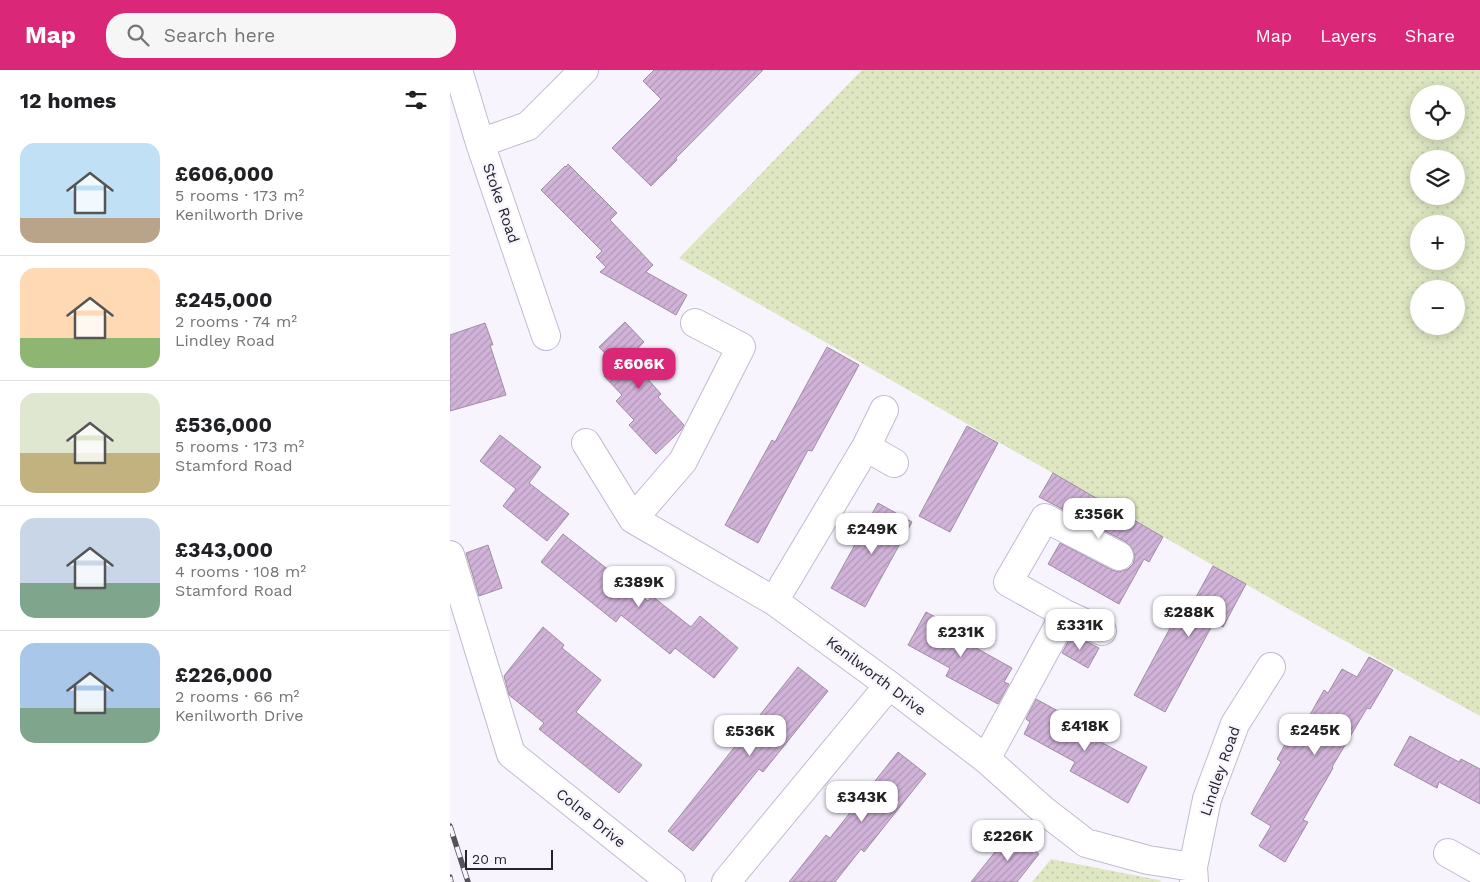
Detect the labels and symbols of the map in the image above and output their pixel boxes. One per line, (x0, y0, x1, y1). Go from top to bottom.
street label: Stoke Road (479, 161, 523, 245)
pin: £606K (604, 348, 674, 390)
pin: £356K (1064, 498, 1134, 540)
pin: £249K (837, 512, 907, 555)
pin: £389K (604, 566, 674, 608)
pin: £288K (1154, 596, 1224, 638)
pin: £331K (1045, 608, 1115, 651)
pin: £231K (926, 616, 996, 658)
street label: Kenilworth Drive (822, 633, 930, 719)
pin: £418K (1050, 710, 1120, 752)
pin: £536K (715, 714, 785, 757)
pin: £245K (1280, 714, 1350, 756)
street label: Lindley Road (1196, 724, 1244, 818)
pin: £343K (827, 780, 897, 823)
street label: Colne Drive (553, 784, 629, 852)
pin: £226K (973, 820, 1043, 862)
scale bar (465, 847, 552, 870)

